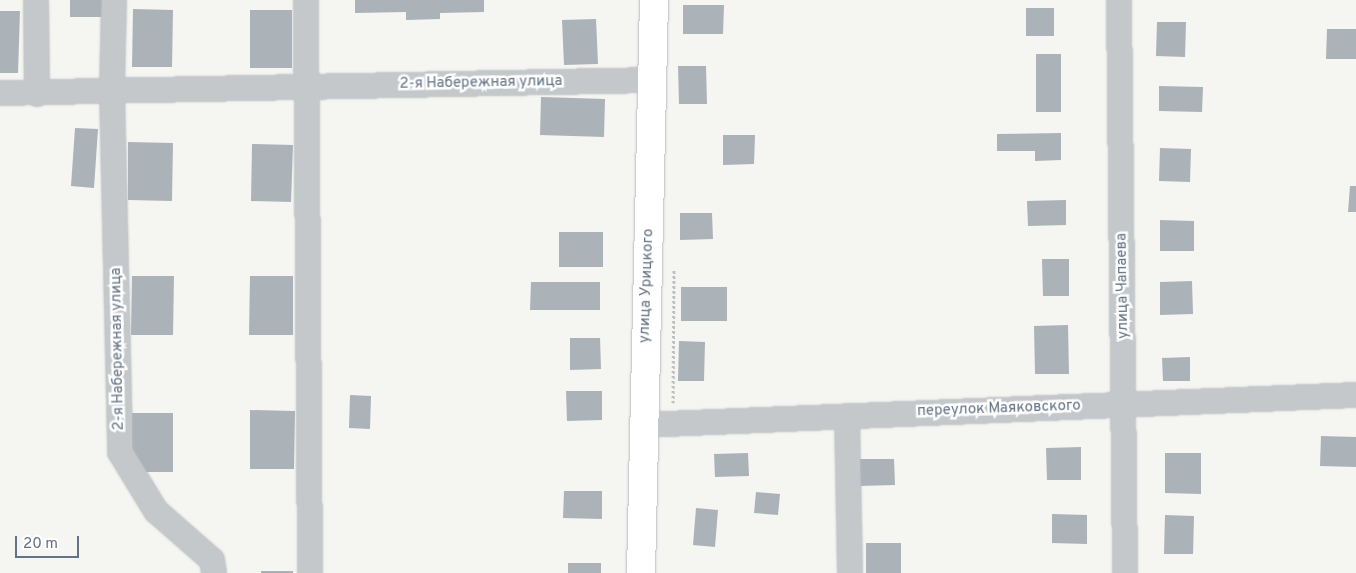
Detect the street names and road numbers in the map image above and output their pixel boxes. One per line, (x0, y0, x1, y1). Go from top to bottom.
street label: 2-я Набережная улица (399, 73, 563, 93)
street label: улица Урицкого (636, 228, 658, 344)
street label: улица Чапаева (1113, 233, 1133, 339)
street label: 2-я Набережная улица (108, 267, 128, 431)
street label: переулок Маяковского (917, 397, 1081, 421)

